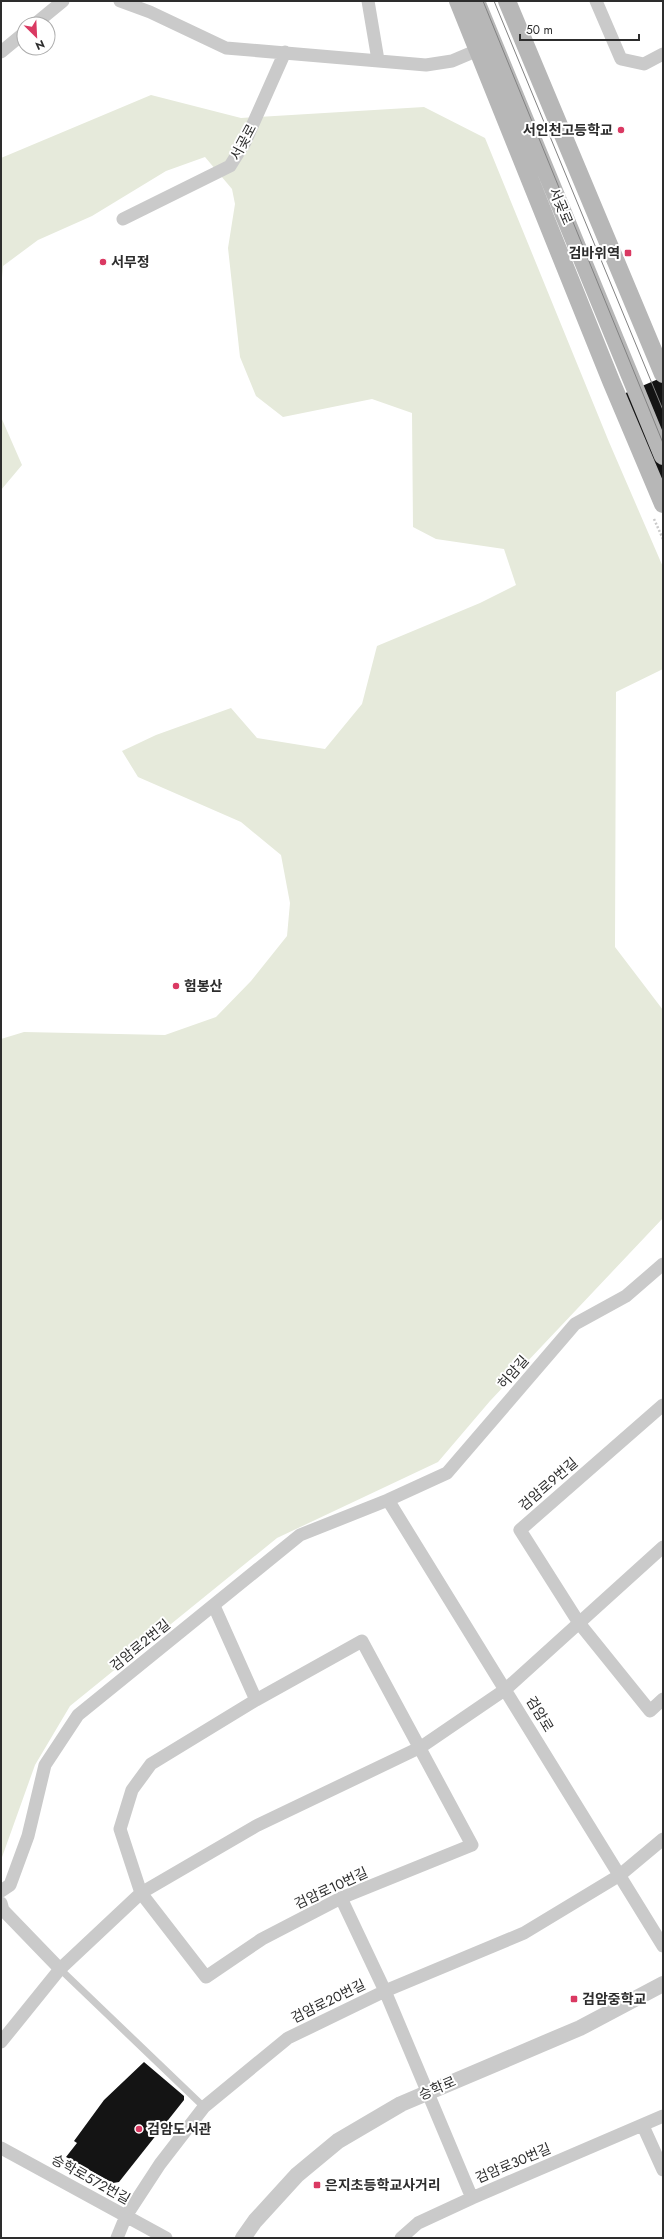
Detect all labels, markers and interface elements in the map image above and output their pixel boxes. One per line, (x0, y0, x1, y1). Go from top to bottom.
north arrow (16, 16, 56, 56)
scale bar (520, 16, 639, 42)
text: 50 m (526, 21, 553, 39)
text: N (33, 36, 47, 54)
street label: 서곶로 (225, 120, 261, 164)
place label: 서인천고등학교 (523, 120, 613, 140)
marker: 서인천고등학교 (616, 125, 626, 135)
street label: 서곶로 (544, 184, 578, 228)
place label: 검바위역 (568, 243, 620, 263)
marker: 검바위역 (623, 248, 633, 258)
place label: 서무정 (111, 252, 150, 272)
marker: 서무정 (98, 257, 108, 267)
place label: 험봉산 (184, 976, 223, 996)
marker: 험봉산 (171, 981, 181, 991)
street label: 허암길 (493, 1351, 533, 1393)
street label: 검암로9번길 (514, 1453, 582, 1515)
street label: 검암로2번길 (106, 1614, 174, 1676)
street label: 검암로 (521, 1692, 559, 1736)
street label: 검암로10번길 (291, 1862, 371, 1914)
street label: 검암로20번길 (287, 1974, 369, 2028)
place label: 검암중학교 (582, 1989, 647, 2009)
marker: 검암중학교 (569, 1994, 579, 2004)
street label: 승학로 (415, 2071, 459, 2105)
place label: 검암도서관 (147, 2119, 212, 2139)
marker: 검암도서관 (134, 2124, 144, 2134)
street label: 검암로30번길 (472, 2138, 554, 2188)
street label: 승학로572번길 (48, 2149, 134, 2209)
place label: 은지초등학교사거리 (325, 2175, 441, 2195)
marker: 은지초등학교사거리 (312, 2180, 322, 2190)

